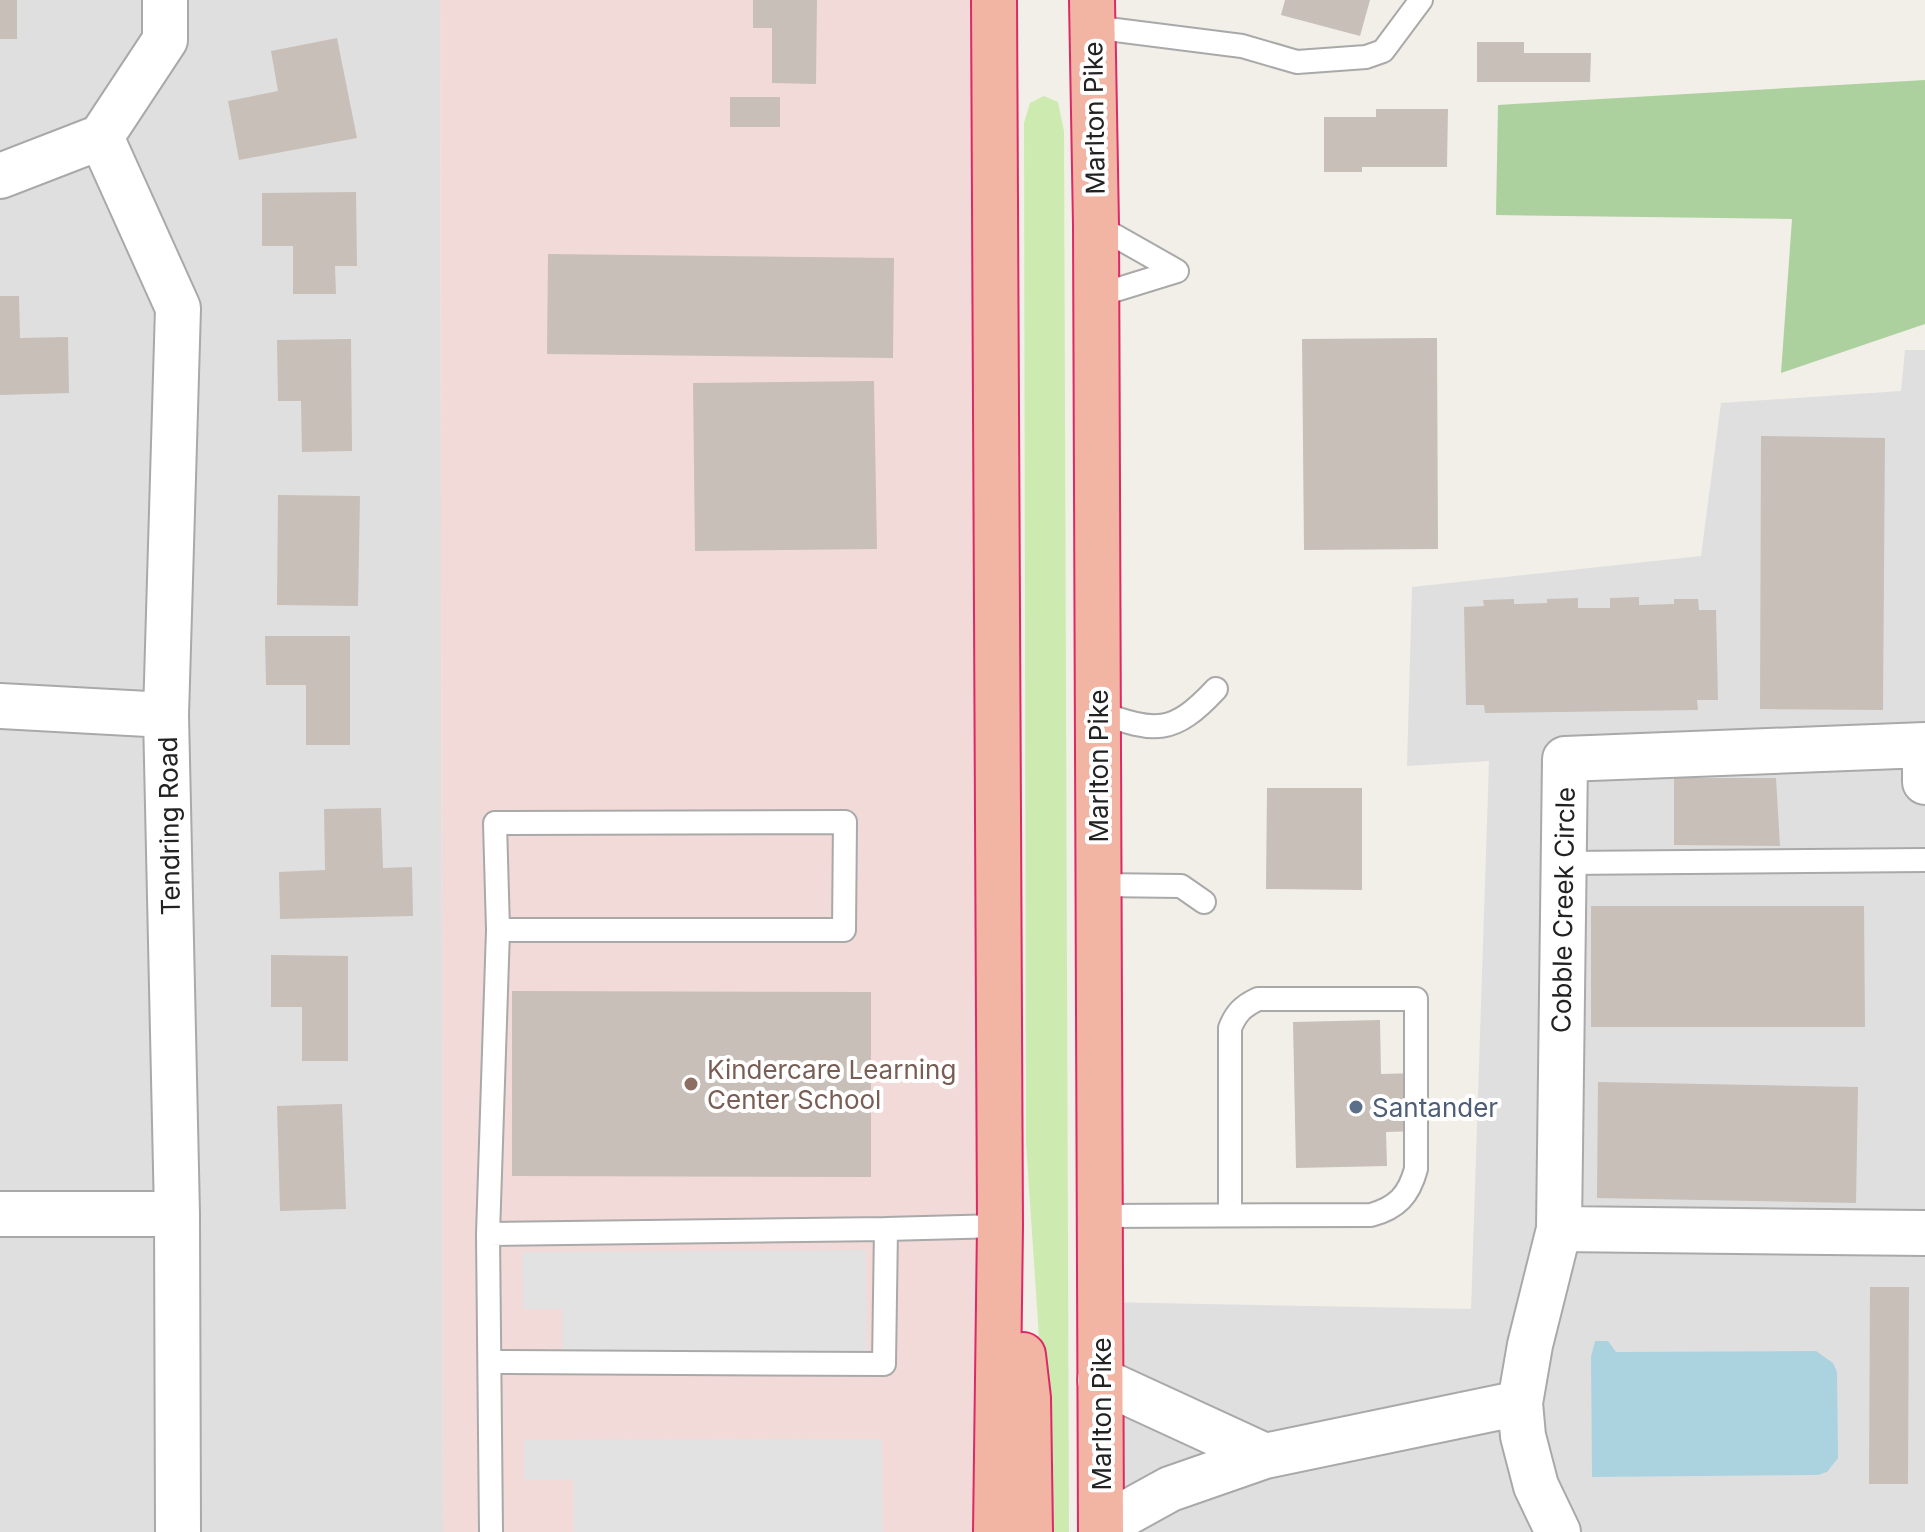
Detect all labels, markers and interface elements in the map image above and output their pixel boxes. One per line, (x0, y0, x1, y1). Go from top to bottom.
street label: Marlton Pike (1077, 41, 1111, 195)
street label: Marlton Pike (1083, 689, 1114, 843)
street label: Tendring Road (152, 736, 186, 916)
street label: Cobble Creek Circle (1545, 787, 1581, 1033)
place label: Kindercare Learning Center School (707, 1054, 956, 1115)
marker: Kindercare Learning Center School (682, 1075, 700, 1093)
place label: Santander (1372, 1092, 1498, 1123)
marker: Santander (1347, 1098, 1365, 1116)
street label: Marlton Pike (1086, 1337, 1117, 1491)

